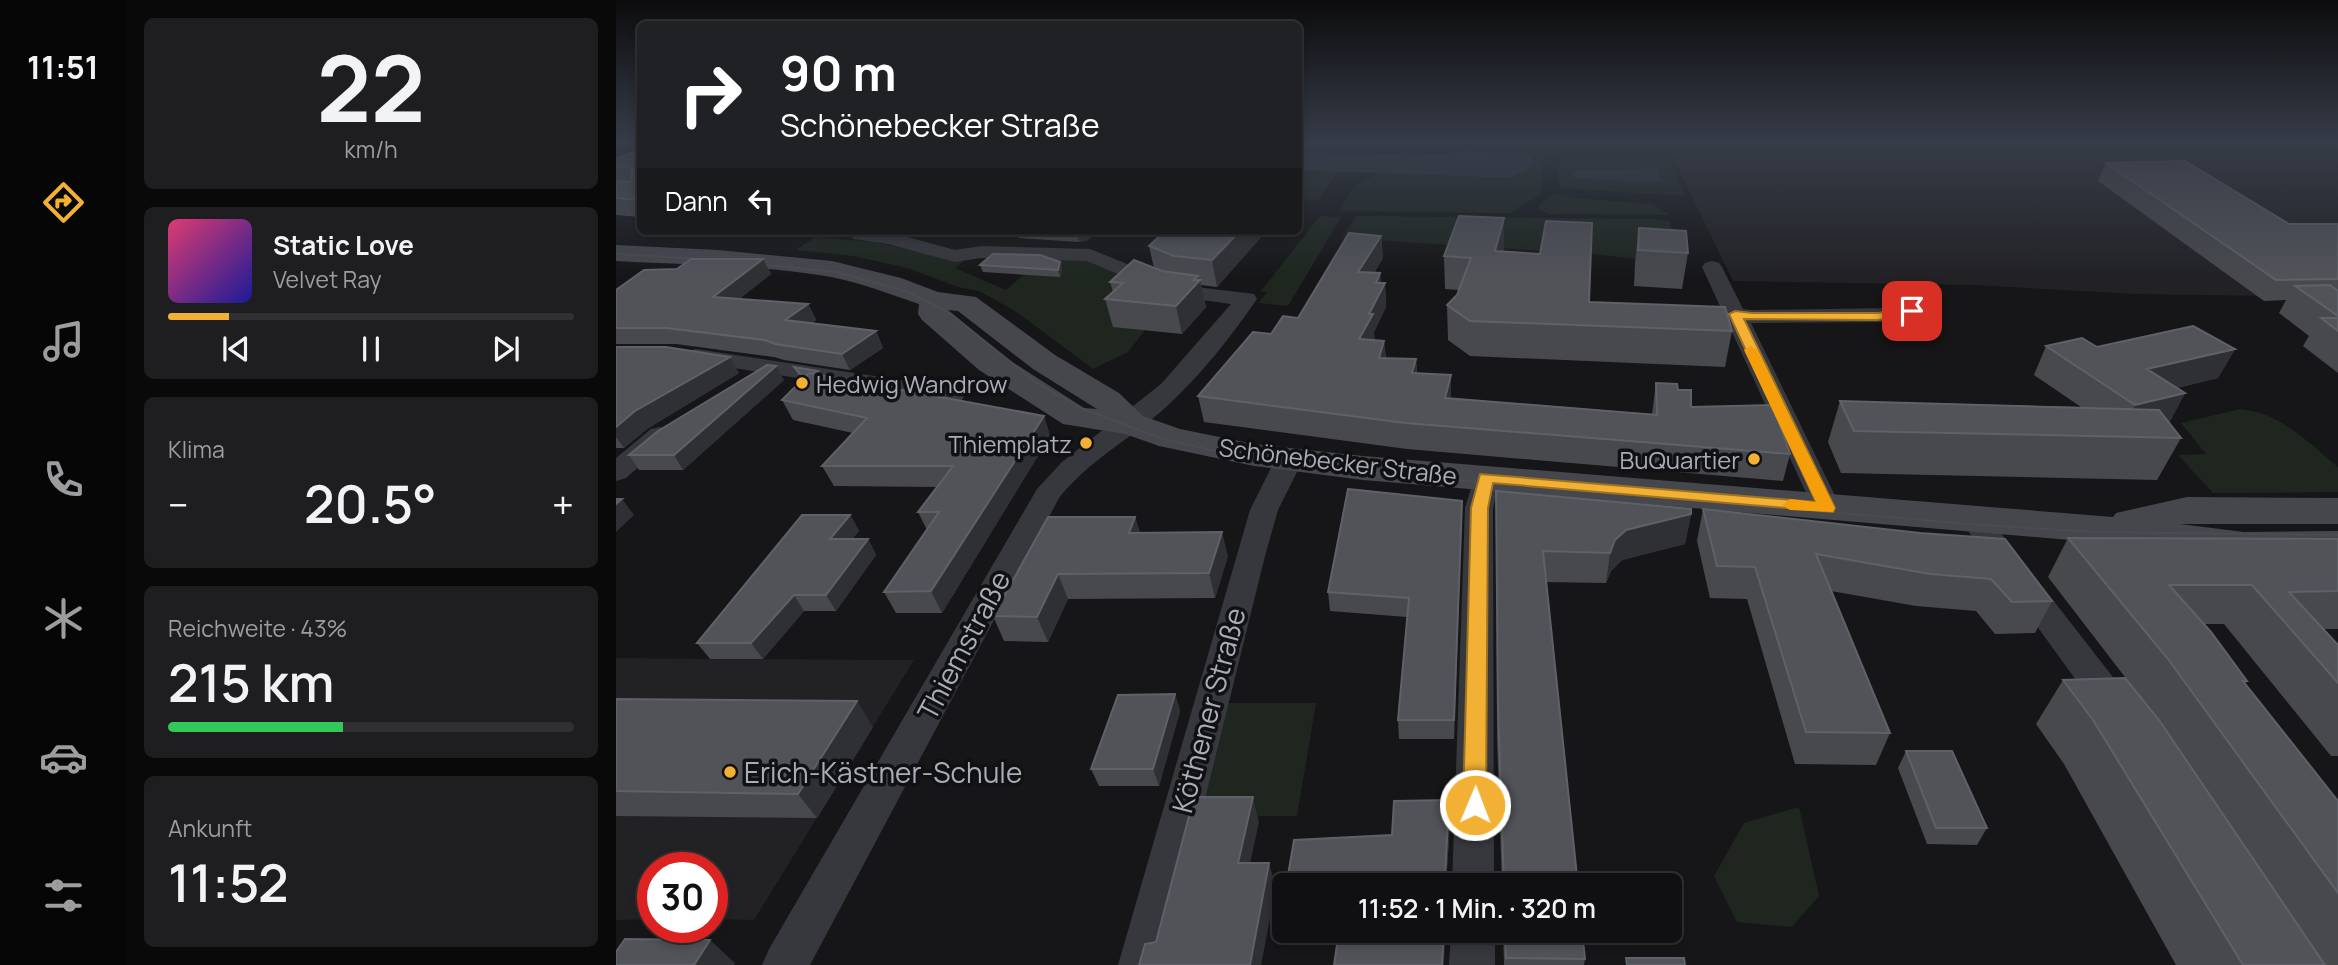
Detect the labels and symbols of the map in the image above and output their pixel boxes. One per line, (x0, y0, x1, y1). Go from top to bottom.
pin (1882, 281, 1942, 341)
place label: Hedwig Wandrow (816, 367, 1007, 400)
marker: Hedwig Wandrow (794, 375, 810, 391)
place label: Thiemplatz (948, 427, 1072, 460)
street label: Schönebecker Straße (1217, 430, 1459, 492)
marker: Thiemplatz (1078, 435, 1094, 451)
place label: BuQuartier (1620, 443, 1740, 476)
marker: BuQuartier (1746, 451, 1762, 467)
street label: Thiemstraße (908, 564, 1018, 726)
street label: Köthener Straße (1162, 603, 1254, 817)
place label: Erich-Kästner-Schule (744, 753, 1022, 791)
marker: Erich-Kästner-Schule (722, 764, 738, 780)
position arrow (1438, 768, 1512, 842)
speed limit sign: 30 (637, 852, 728, 943)

